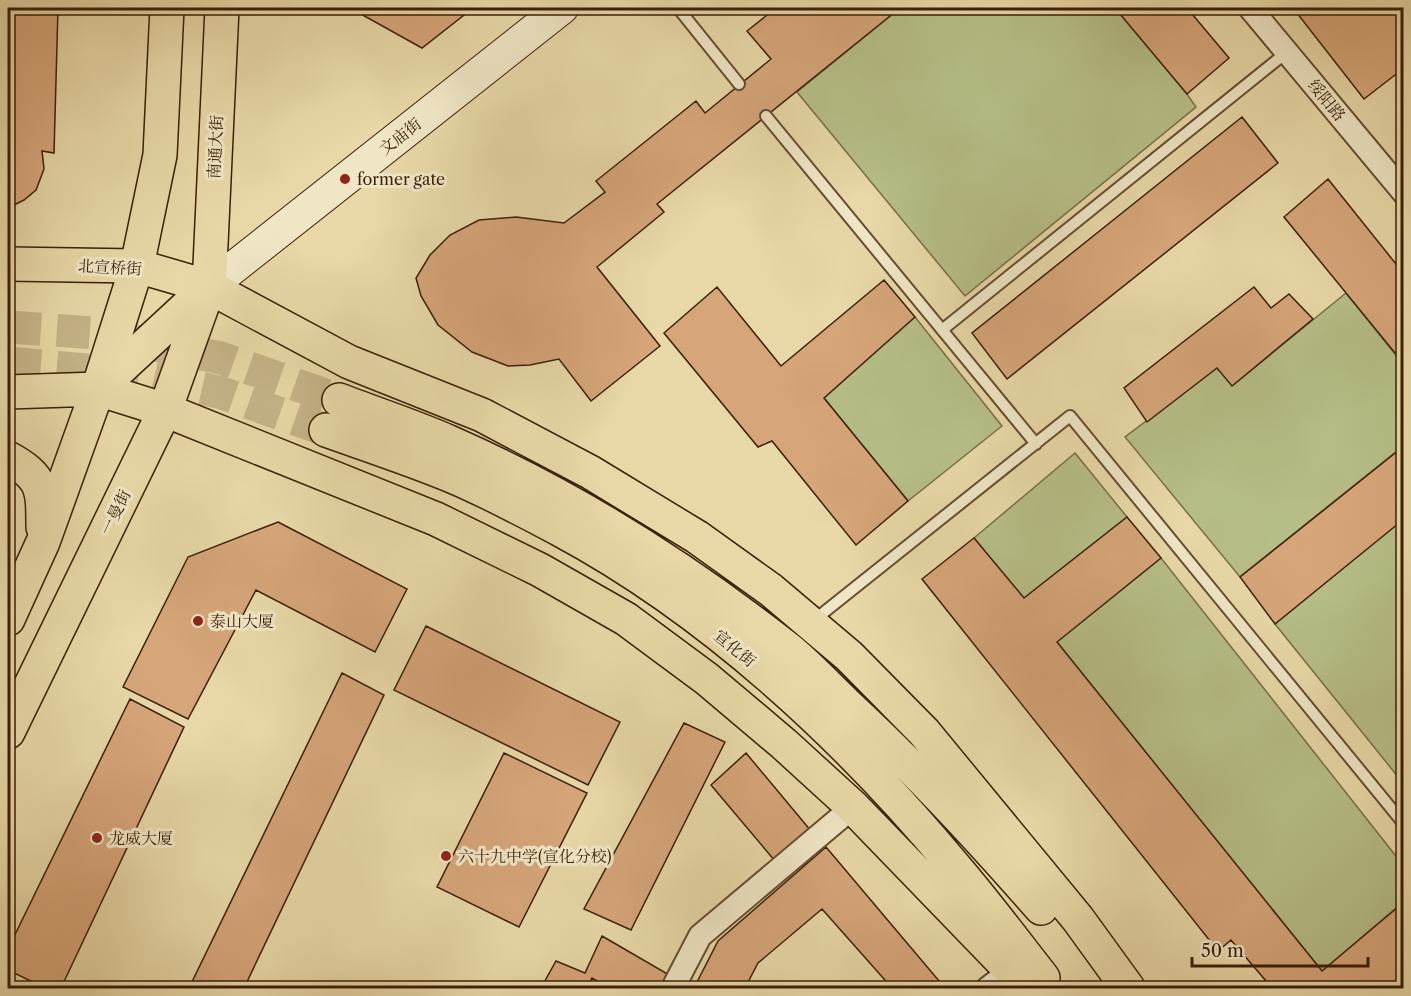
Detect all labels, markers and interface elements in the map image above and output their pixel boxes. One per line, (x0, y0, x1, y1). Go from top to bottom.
street label: 绥阳路 (1304, 75, 1350, 125)
street label: 文庙街 (375, 113, 425, 159)
street label: 南通大街 (203, 115, 227, 179)
place label: former gate (357, 169, 445, 189)
marker: former gate (338, 172, 352, 186)
street label: 北宣桥街 (78, 255, 142, 279)
street label: 一曼街 (95, 486, 135, 538)
place label: 泰山大厦 (210, 611, 274, 631)
marker: 泰山大厦 (191, 614, 205, 628)
street label: 宣化街 (710, 625, 760, 671)
place label: 龙威大厦 (109, 828, 173, 848)
marker: 龙威大厦 (90, 831, 104, 845)
place label: 六十九中学(宣化分校) (458, 846, 612, 866)
marker: 六十九中学(宣化分校) (439, 849, 453, 863)
scale bar (1192, 930, 1368, 968)
text: 50 m (1201, 940, 1244, 962)

